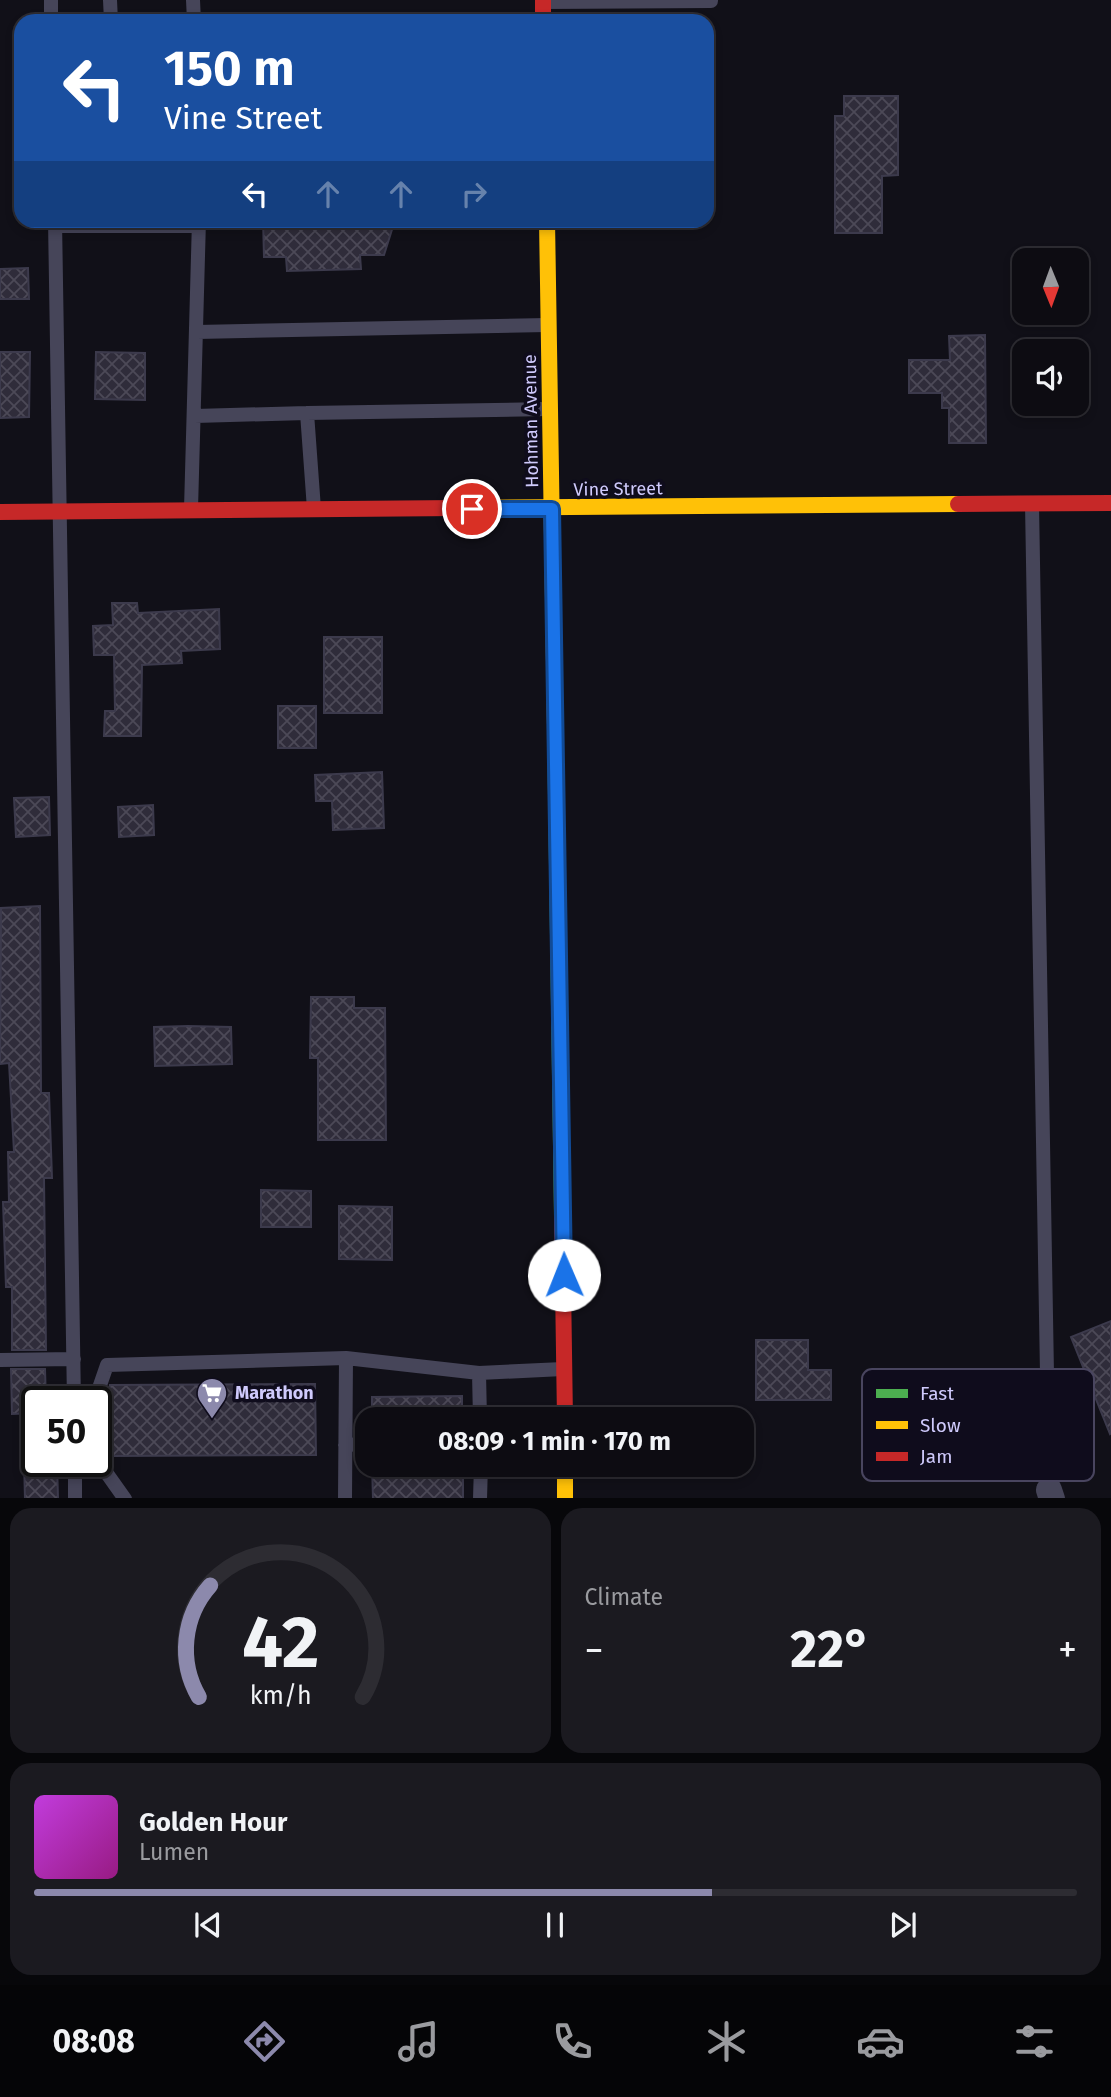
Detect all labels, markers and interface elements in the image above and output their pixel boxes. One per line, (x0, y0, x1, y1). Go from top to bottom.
text: 150 m (164, 39, 295, 98)
icon: left (49, 42, 140, 133)
text: Vine Street (164, 99, 322, 137)
icon: left (236, 175, 274, 213)
icon: ahead (309, 175, 347, 213)
icon: ahead (382, 175, 420, 213)
icon: right (455, 175, 493, 213)
north arrow (1012, 248, 1088, 326)
map controls (1012, 248, 1089, 416)
button: sound (1012, 339, 1089, 416)
street label: Hohman Avenue (519, 354, 543, 488)
street label: Vine Street (573, 477, 663, 501)
pin (442, 479, 502, 539)
icon: arrive (453, 490, 491, 528)
position arrow (527, 1238, 601, 1312)
legend (862, 1369, 1094, 1481)
supermarket icon: Marathon (195, 1376, 229, 1420)
place label: Marathon (235, 1382, 314, 1404)
text: Fast (920, 1382, 954, 1405)
speed limit sign: 50 (21, 1386, 112, 1477)
text: Slow (920, 1414, 961, 1437)
text: 08:09 · 1 min · 170 m (438, 1426, 671, 1457)
text: Jam (920, 1445, 952, 1468)
text: Climate (585, 1583, 663, 1611)
text: 42 (242, 1599, 319, 1686)
text: 22° (790, 1618, 871, 1681)
text: − (585, 1627, 604, 1673)
text: + (1058, 1627, 1077, 1673)
text: km/h (249, 1680, 311, 1710)
text: Golden Hour (139, 1807, 287, 1838)
text: Lumen (139, 1838, 209, 1866)
icon: previous (189, 1906, 227, 1944)
icon: pause (536, 1906, 574, 1944)
icon: next (884, 1906, 922, 1944)
icon: directions (240, 2017, 289, 2066)
icon: music (394, 2017, 443, 2066)
icon: phone (548, 2017, 597, 2066)
icon: climate (702, 2017, 751, 2066)
icon: car (856, 2017, 905, 2066)
icon: filters (1010, 2017, 1059, 2066)
text: 08:08 (52, 2022, 135, 2060)

